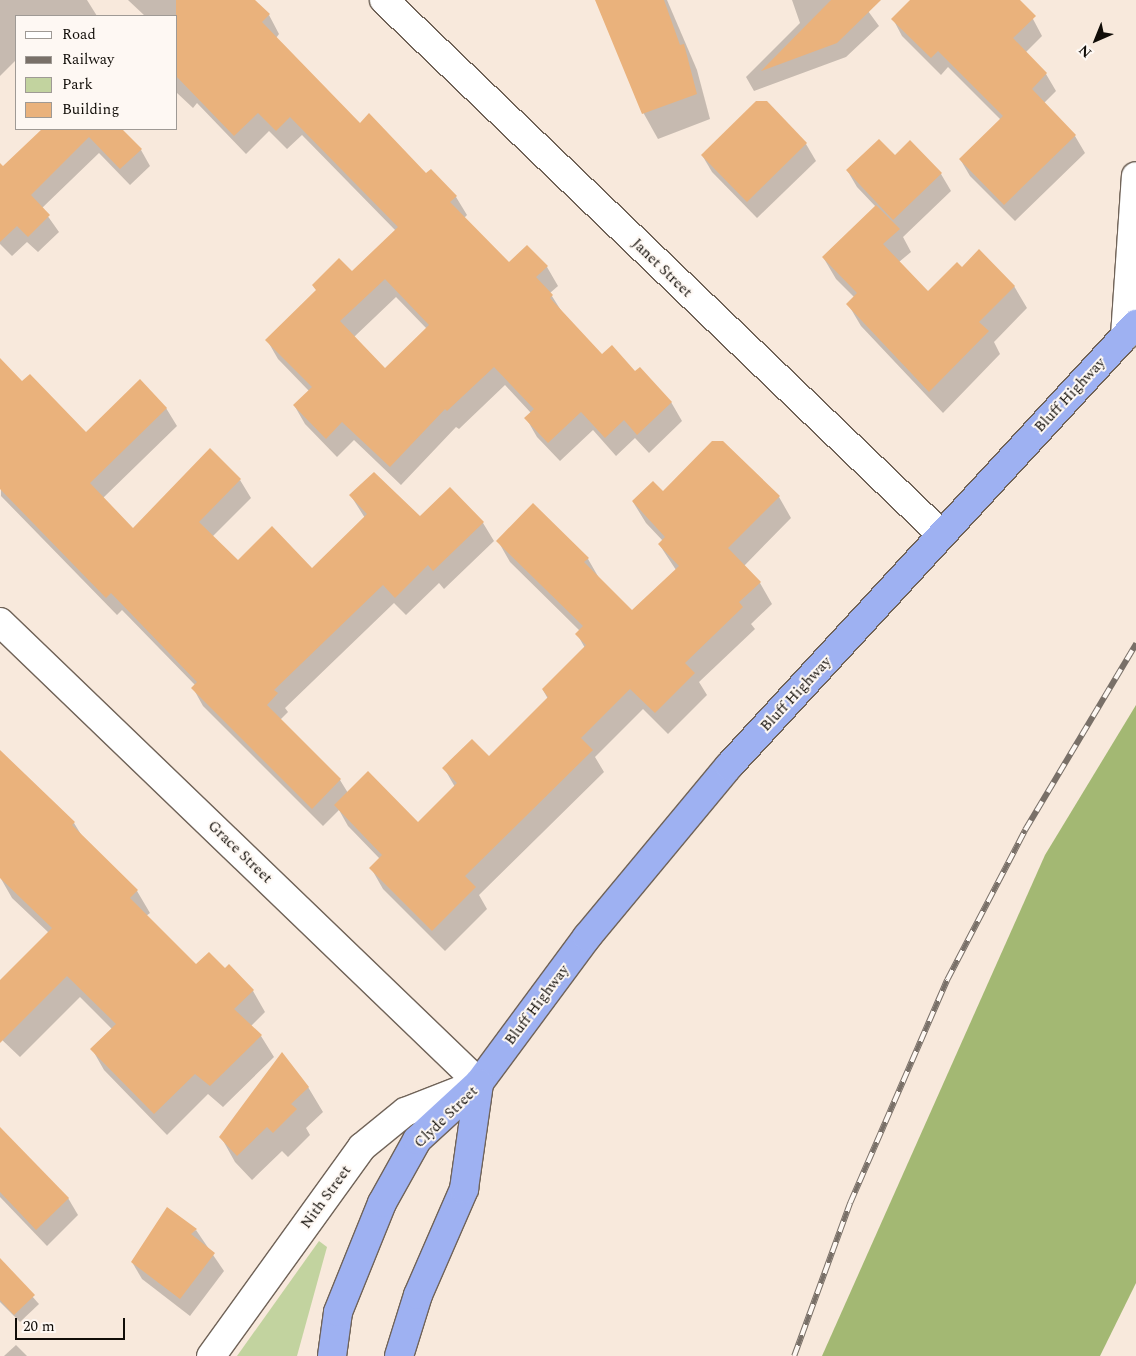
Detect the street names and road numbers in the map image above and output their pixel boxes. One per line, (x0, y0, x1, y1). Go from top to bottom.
street label: Janet Street (628, 235, 696, 301)
street label: Bluff Highway (1031, 354, 1109, 436)
street label: Bluff Highway (757, 653, 835, 735)
street label: Grace Street (204, 817, 276, 887)
street label: Bluff Highway (501, 961, 573, 1049)
street label: Clyde Street (411, 1082, 481, 1152)
street label: Nith Street (297, 1162, 355, 1232)

